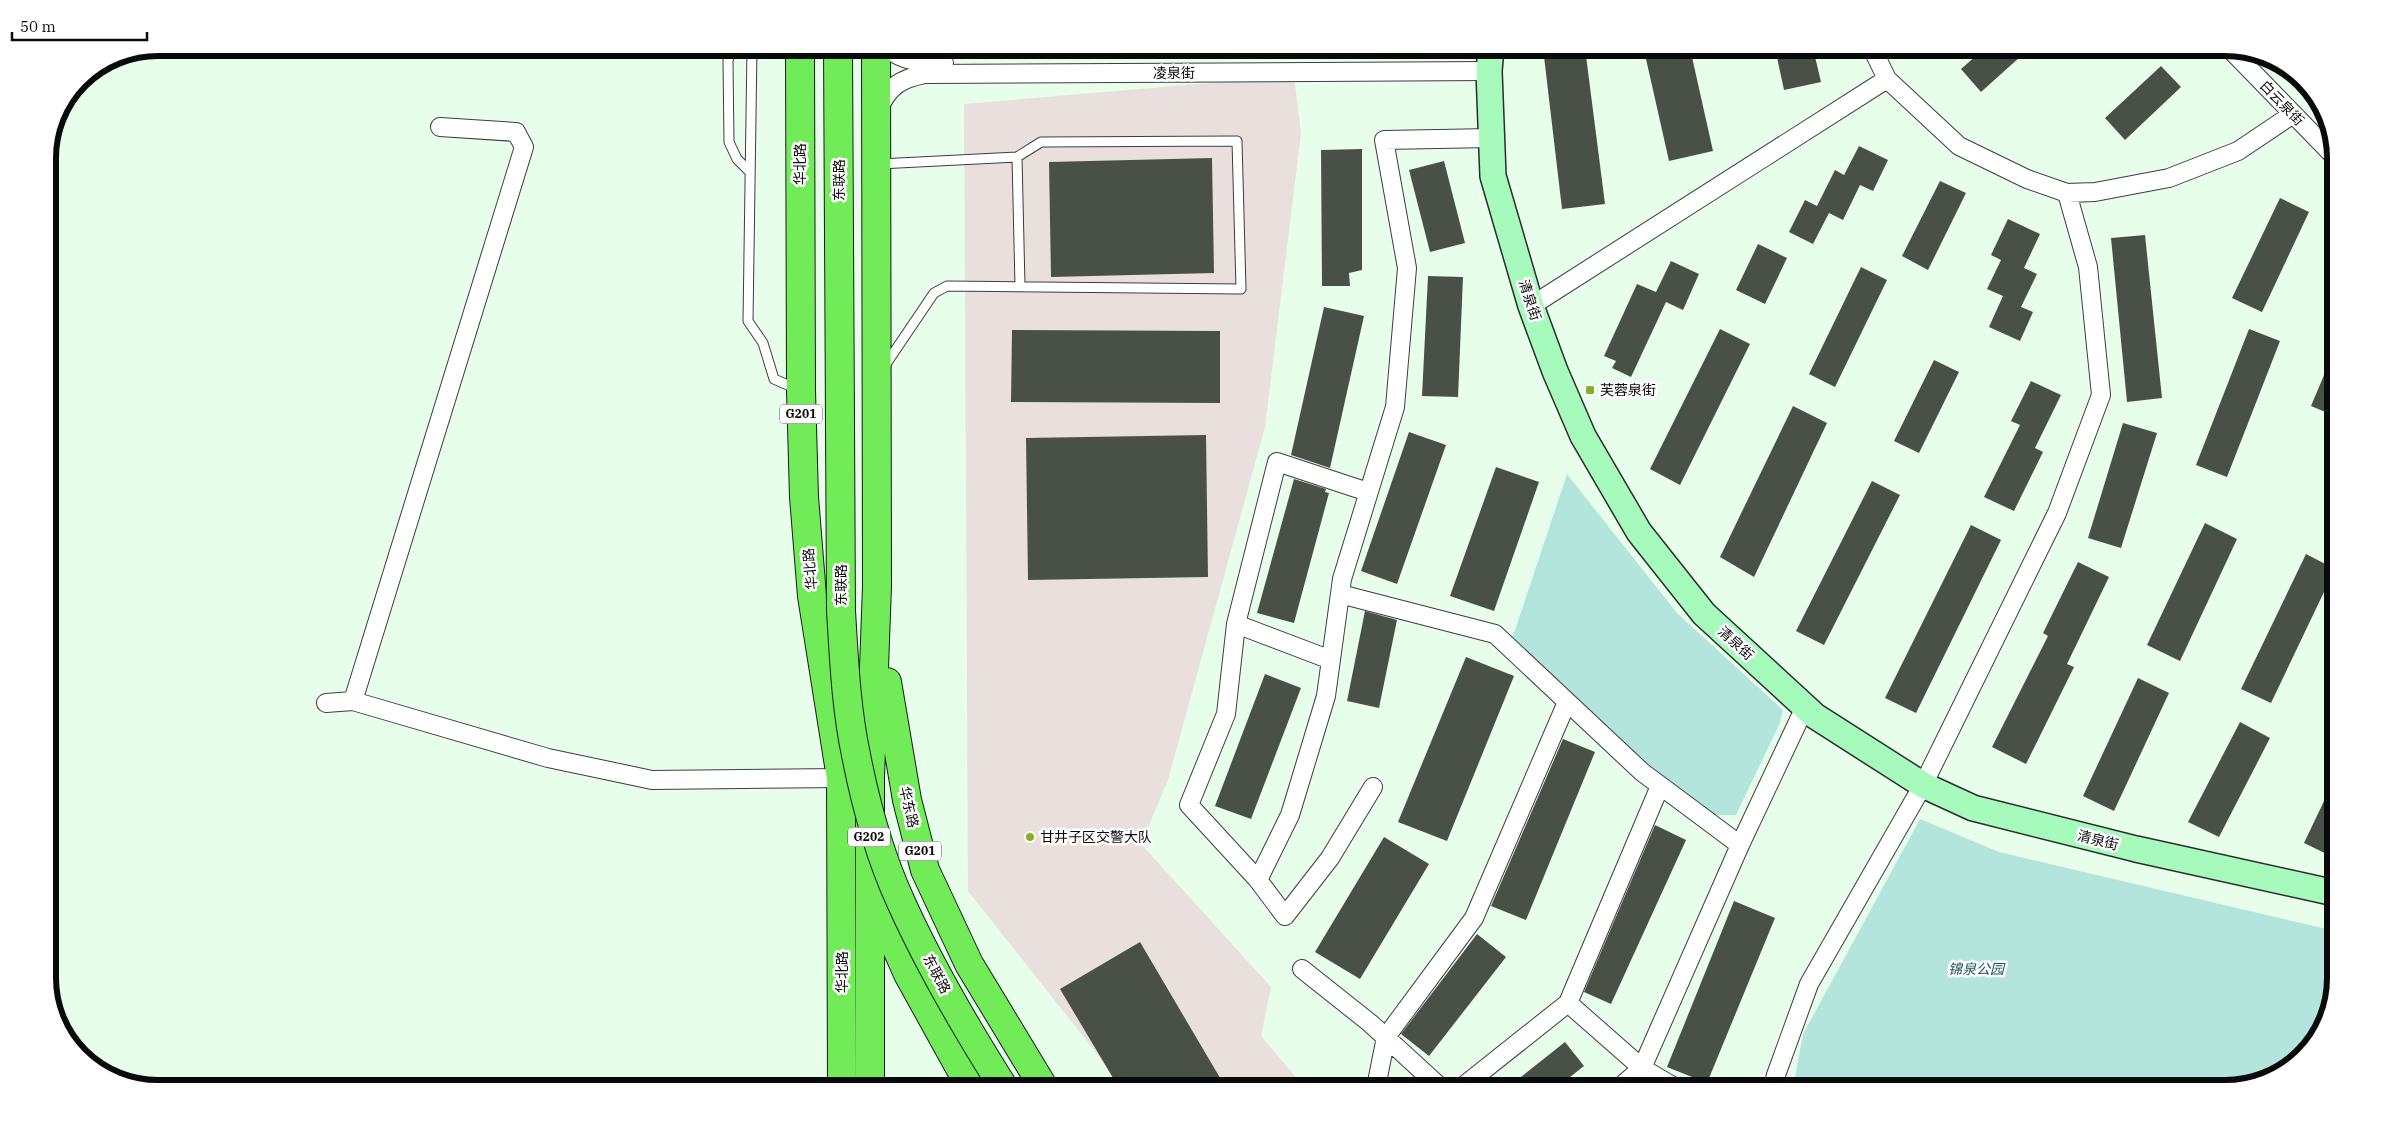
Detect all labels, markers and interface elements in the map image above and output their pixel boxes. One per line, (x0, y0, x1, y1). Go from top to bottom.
scale bar (12, 10, 148, 42)
text: 50 m (20, 17, 56, 36)
street label: 凌泉街 (1153, 64, 1195, 82)
street label: 白云泉街 (2256, 77, 2308, 129)
street label: 华北路 (791, 143, 809, 185)
street label: 东联路 (830, 159, 848, 201)
street label: 清泉街 (1515, 277, 1545, 323)
place label: 芙蓉泉街 (1600, 381, 1656, 399)
marker: 芙蓉泉街 (1584, 384, 1596, 396)
road number: G201 (780, 404, 822, 424)
street label: 华北路 (799, 547, 821, 591)
street label: 东联路 (832, 564, 850, 606)
street label: 清泉街 (1714, 622, 1758, 664)
street label: 华东路 (896, 785, 922, 829)
street label: 清泉街 (2075, 826, 2121, 854)
road number: G202 (848, 828, 890, 846)
place label: 甘井子区交警大队 (1040, 828, 1152, 846)
marker: 甘井子区交警大队 (1024, 831, 1036, 843)
road number: G201 (899, 841, 941, 860)
street label: 华北路 (833, 951, 851, 993)
street label: 东联路 (919, 951, 955, 997)
park label: 锦泉公园 (1948, 960, 2006, 978)

